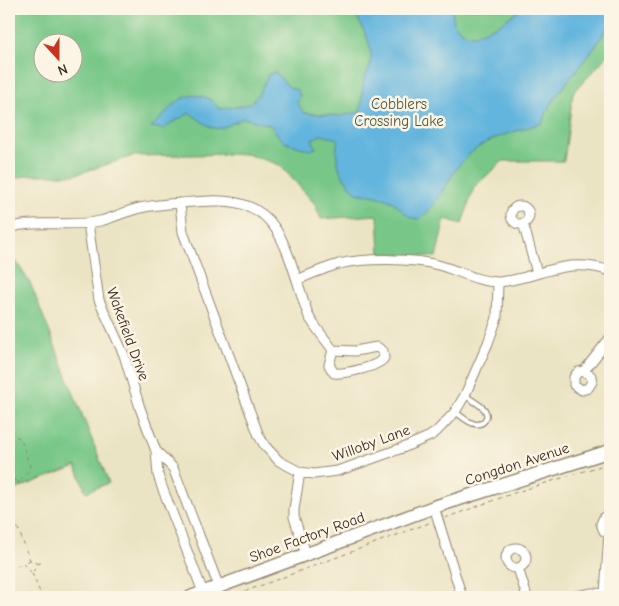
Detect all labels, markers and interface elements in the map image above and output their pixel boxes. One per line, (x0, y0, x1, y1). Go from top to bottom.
north arrow (32, 32, 82, 82)
text: N (55, 60, 70, 79)
park label: Cobblers Crossing Lake (354, 95, 444, 130)
street label: Wakefield Drive (103, 285, 153, 383)
street label: Willoby Lane (330, 420, 413, 465)
street label: Congdon Avenue (463, 439, 572, 489)
street label: Shoe Factory Road (247, 508, 367, 566)

